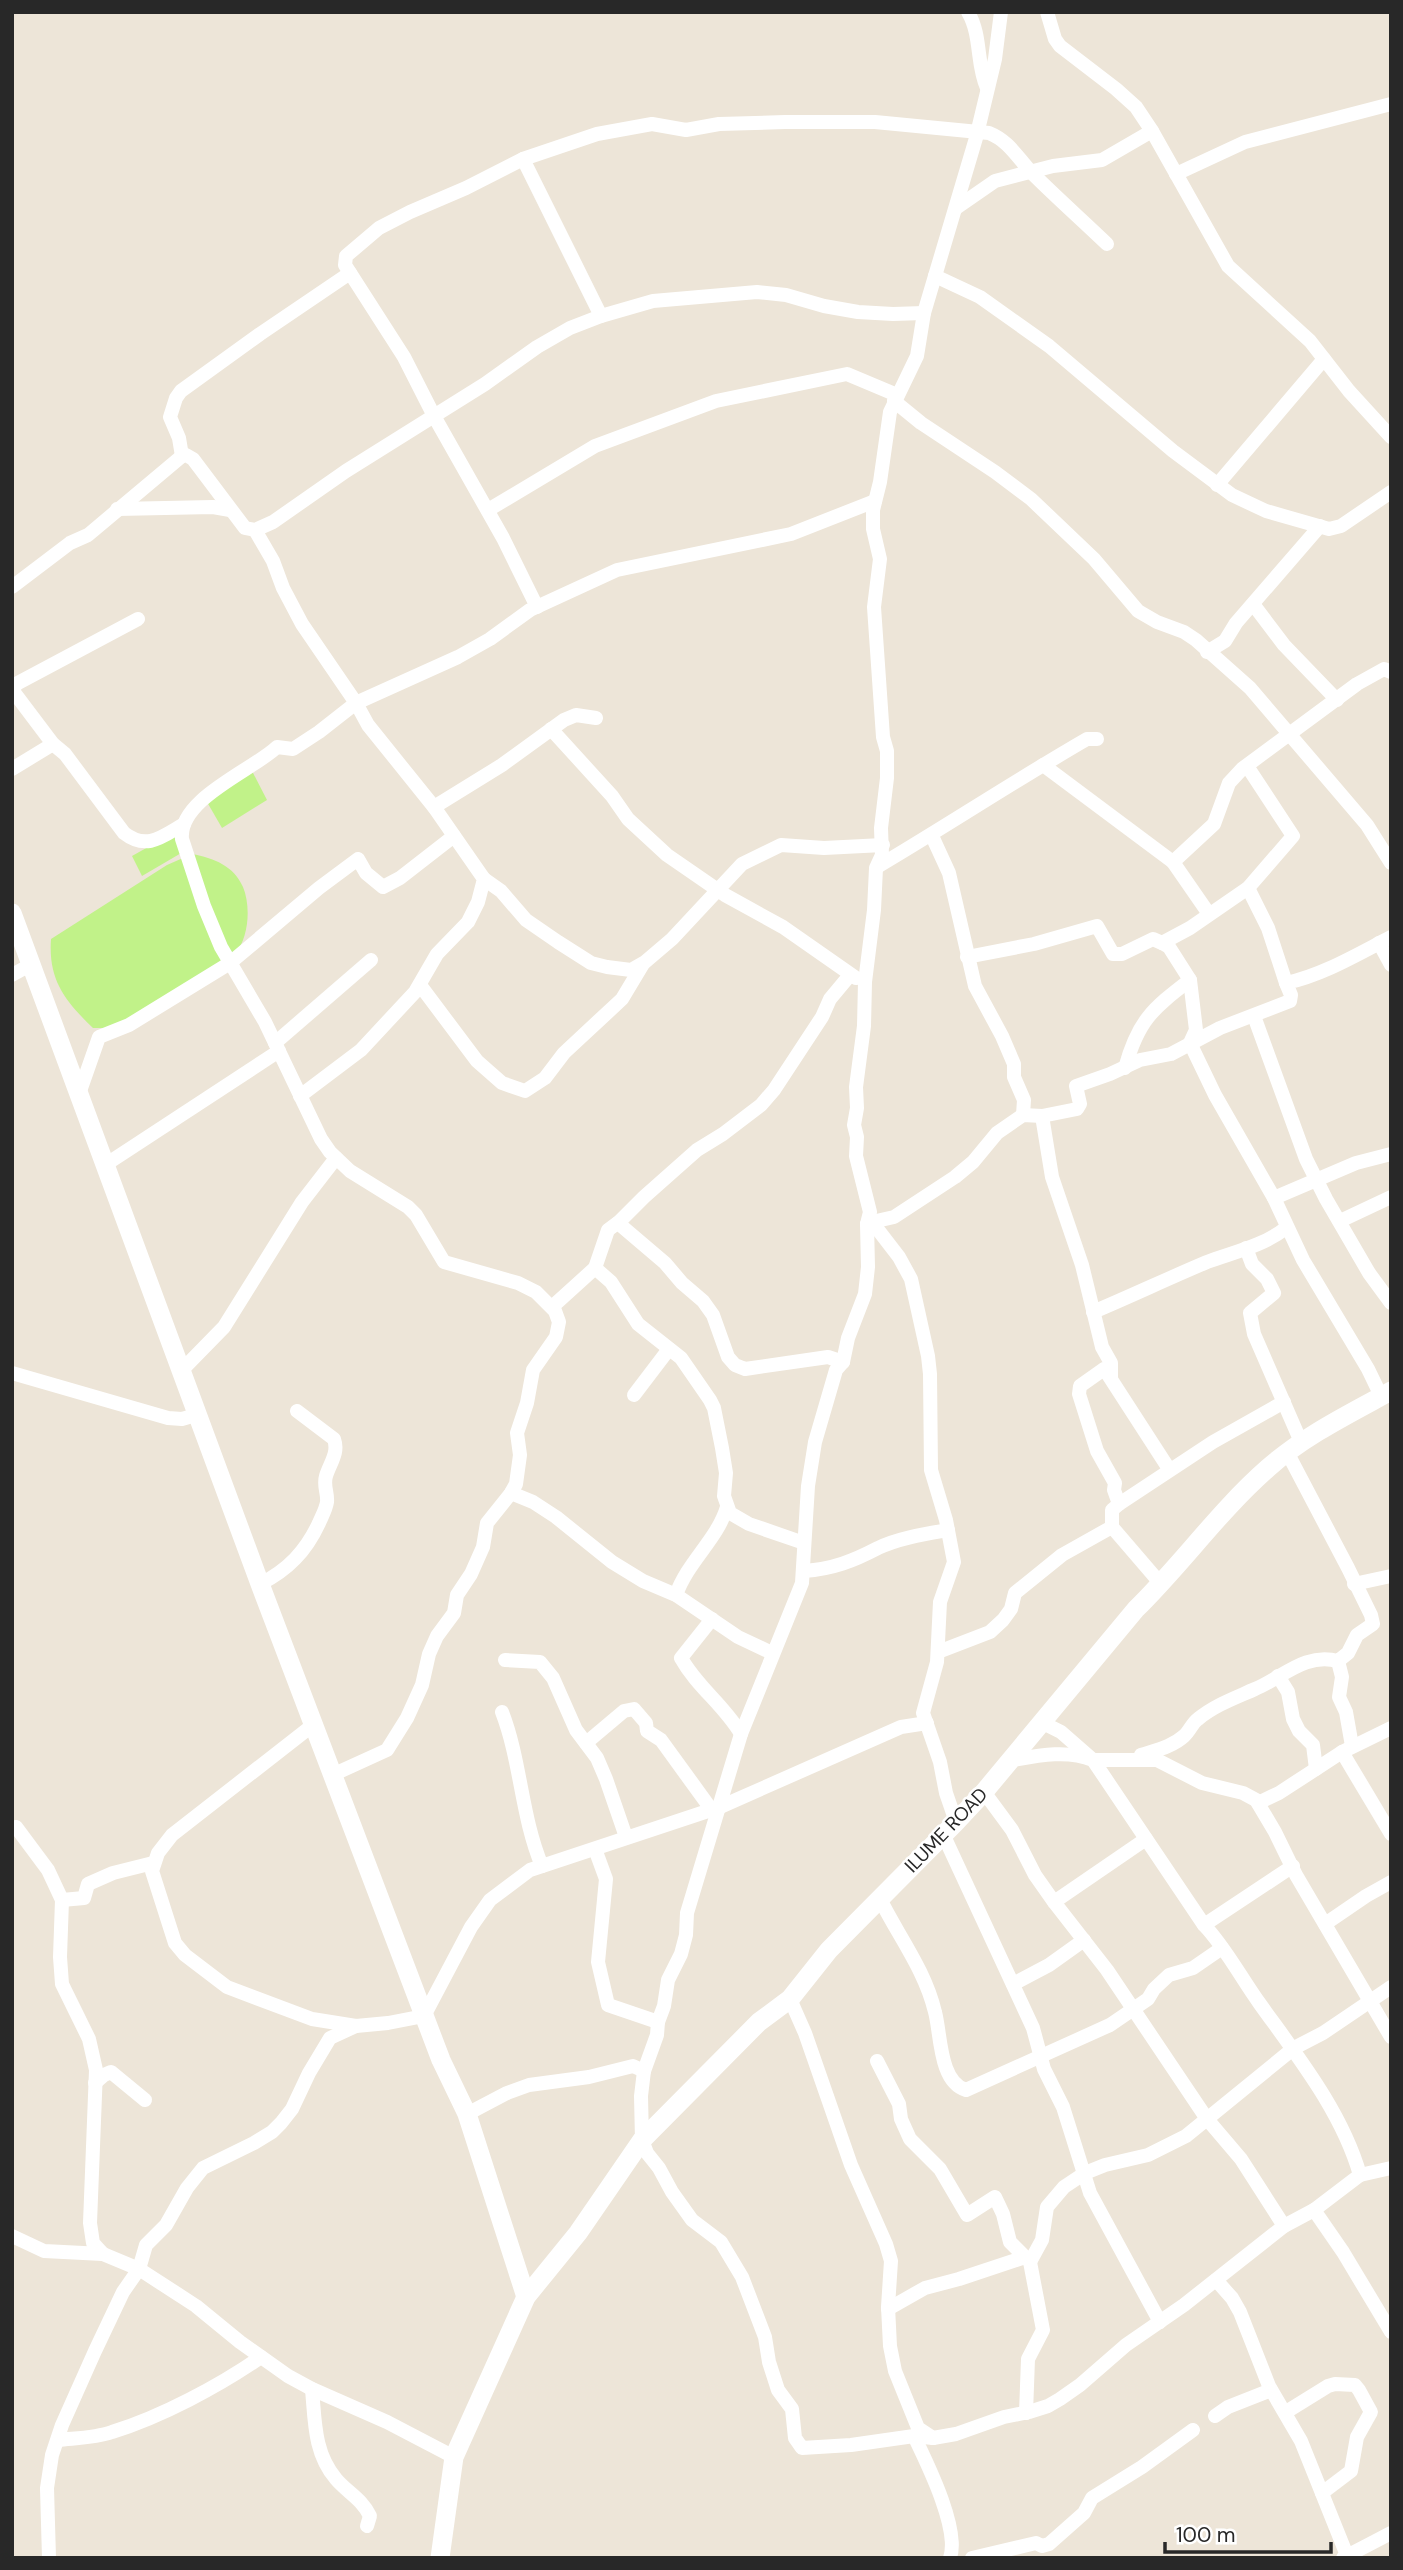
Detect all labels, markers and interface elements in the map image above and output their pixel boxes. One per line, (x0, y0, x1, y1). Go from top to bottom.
street label: ILUME ROAD (899, 1782, 993, 1878)
scale bar (1165, 2510, 1331, 2554)
text: 100 m (1176, 2521, 1236, 2549)

